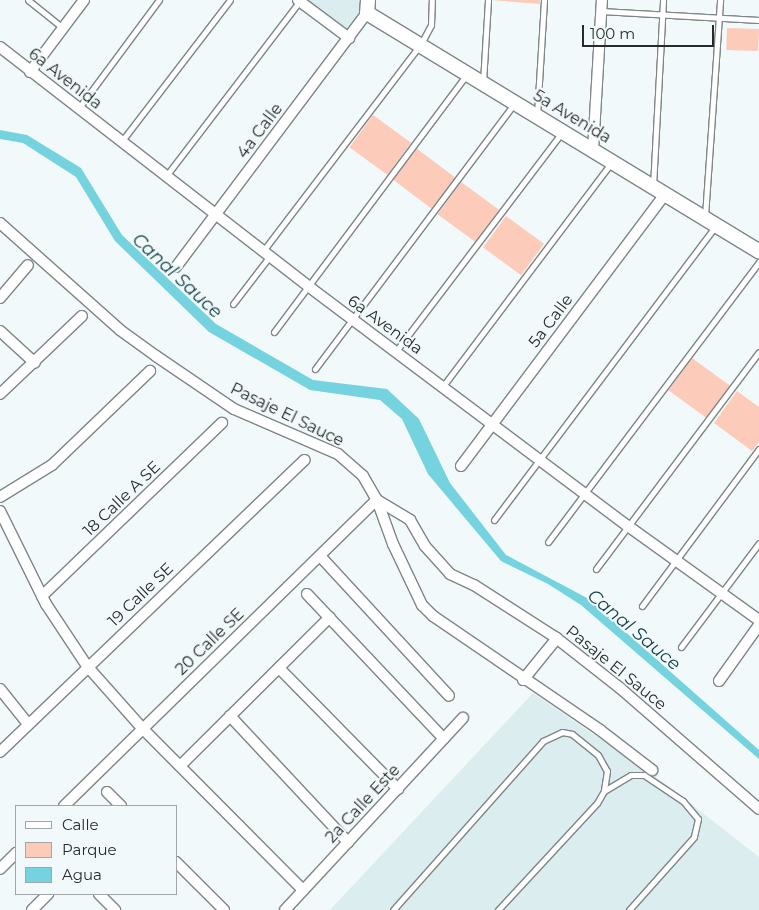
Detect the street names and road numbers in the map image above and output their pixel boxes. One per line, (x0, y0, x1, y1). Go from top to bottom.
street label: 6a Avenida (24, 44, 106, 114)
street label: 5a Avenida (530, 86, 614, 148)
street label: 4a Calle (233, 100, 287, 162)
street label: 6a Avenida (344, 291, 426, 359)
street label: 5a Calle (525, 291, 577, 351)
street label: Pasaje El Sauce (227, 379, 347, 451)
street label: 18 Calle A SE (80, 458, 164, 540)
street label: 19 Calle SE (104, 559, 178, 631)
street label: 20 Calle SE (172, 605, 248, 679)
street label: Pasaje El Sauce (562, 622, 670, 714)
street label: 2a Calle Este (322, 761, 404, 847)

